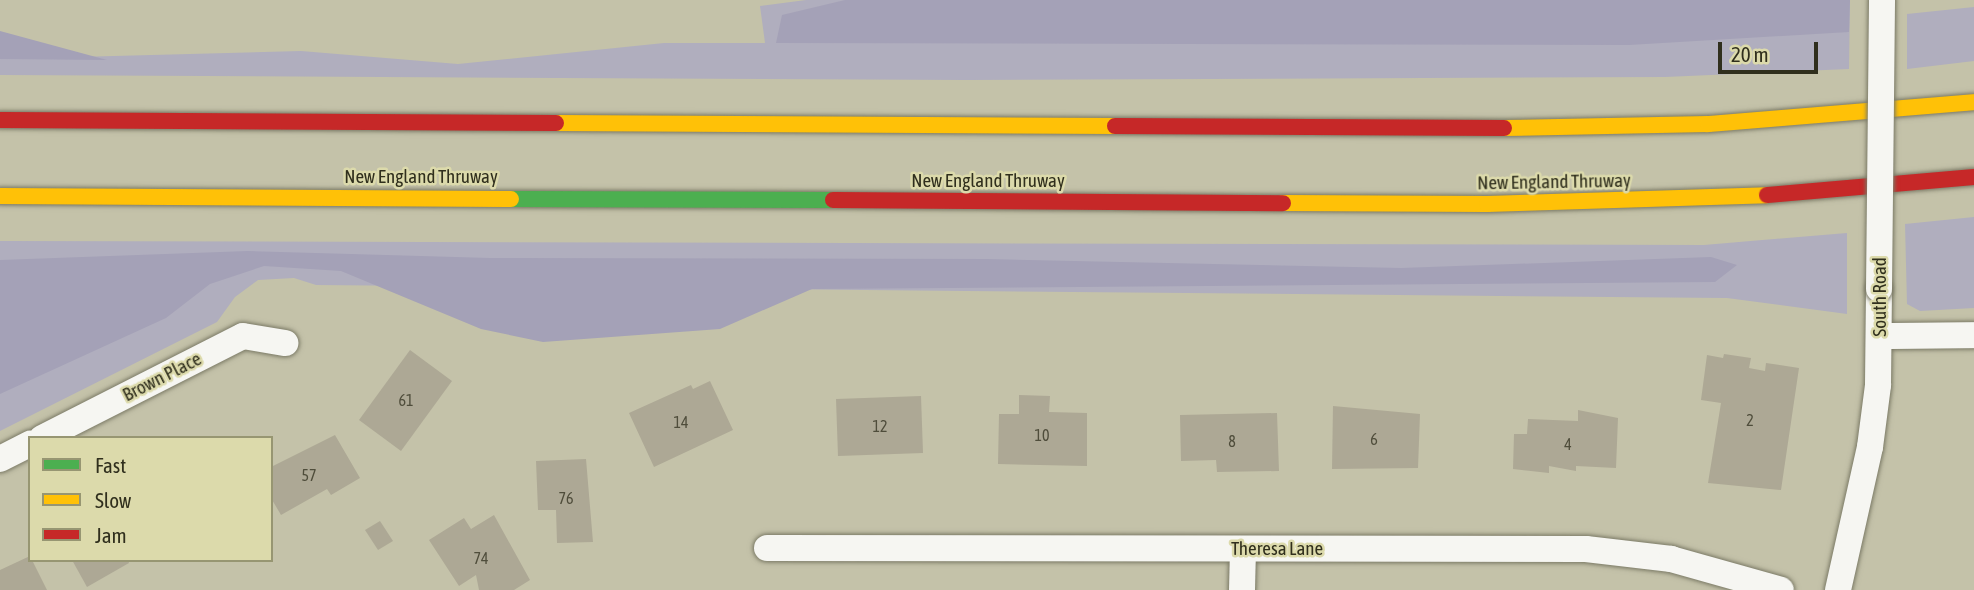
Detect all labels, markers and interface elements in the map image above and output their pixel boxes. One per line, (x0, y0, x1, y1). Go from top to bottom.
scale bar (1722, 28, 1822, 72)
text: 20 m (1731, 42, 1769, 66)
street label: New England Thruway (344, 166, 498, 188)
street label: New England Thruway (1477, 169, 1631, 195)
street label: New England Thruway (911, 170, 1065, 192)
street label: South Road (1869, 257, 1891, 337)
street label: Brown Place (119, 347, 205, 407)
house number: 61 (398, 390, 414, 410)
house number: 2 (1746, 410, 1754, 430)
house number: 14 (673, 412, 689, 432)
house number: 12 (872, 416, 888, 436)
house number: 10 (1034, 425, 1050, 445)
house number: 6 (1370, 429, 1378, 449)
house number: 8 (1228, 431, 1236, 451)
house number: 4 (1564, 434, 1572, 454)
legend (28, 436, 273, 562)
text: Fast (95, 453, 126, 477)
house number: 57 (301, 465, 317, 485)
text: Slow (95, 488, 131, 512)
house number: 76 (558, 488, 574, 508)
text: Jam (95, 523, 127, 547)
street label: Theresa Lane (1231, 538, 1323, 560)
house number: 74 (473, 548, 489, 568)

